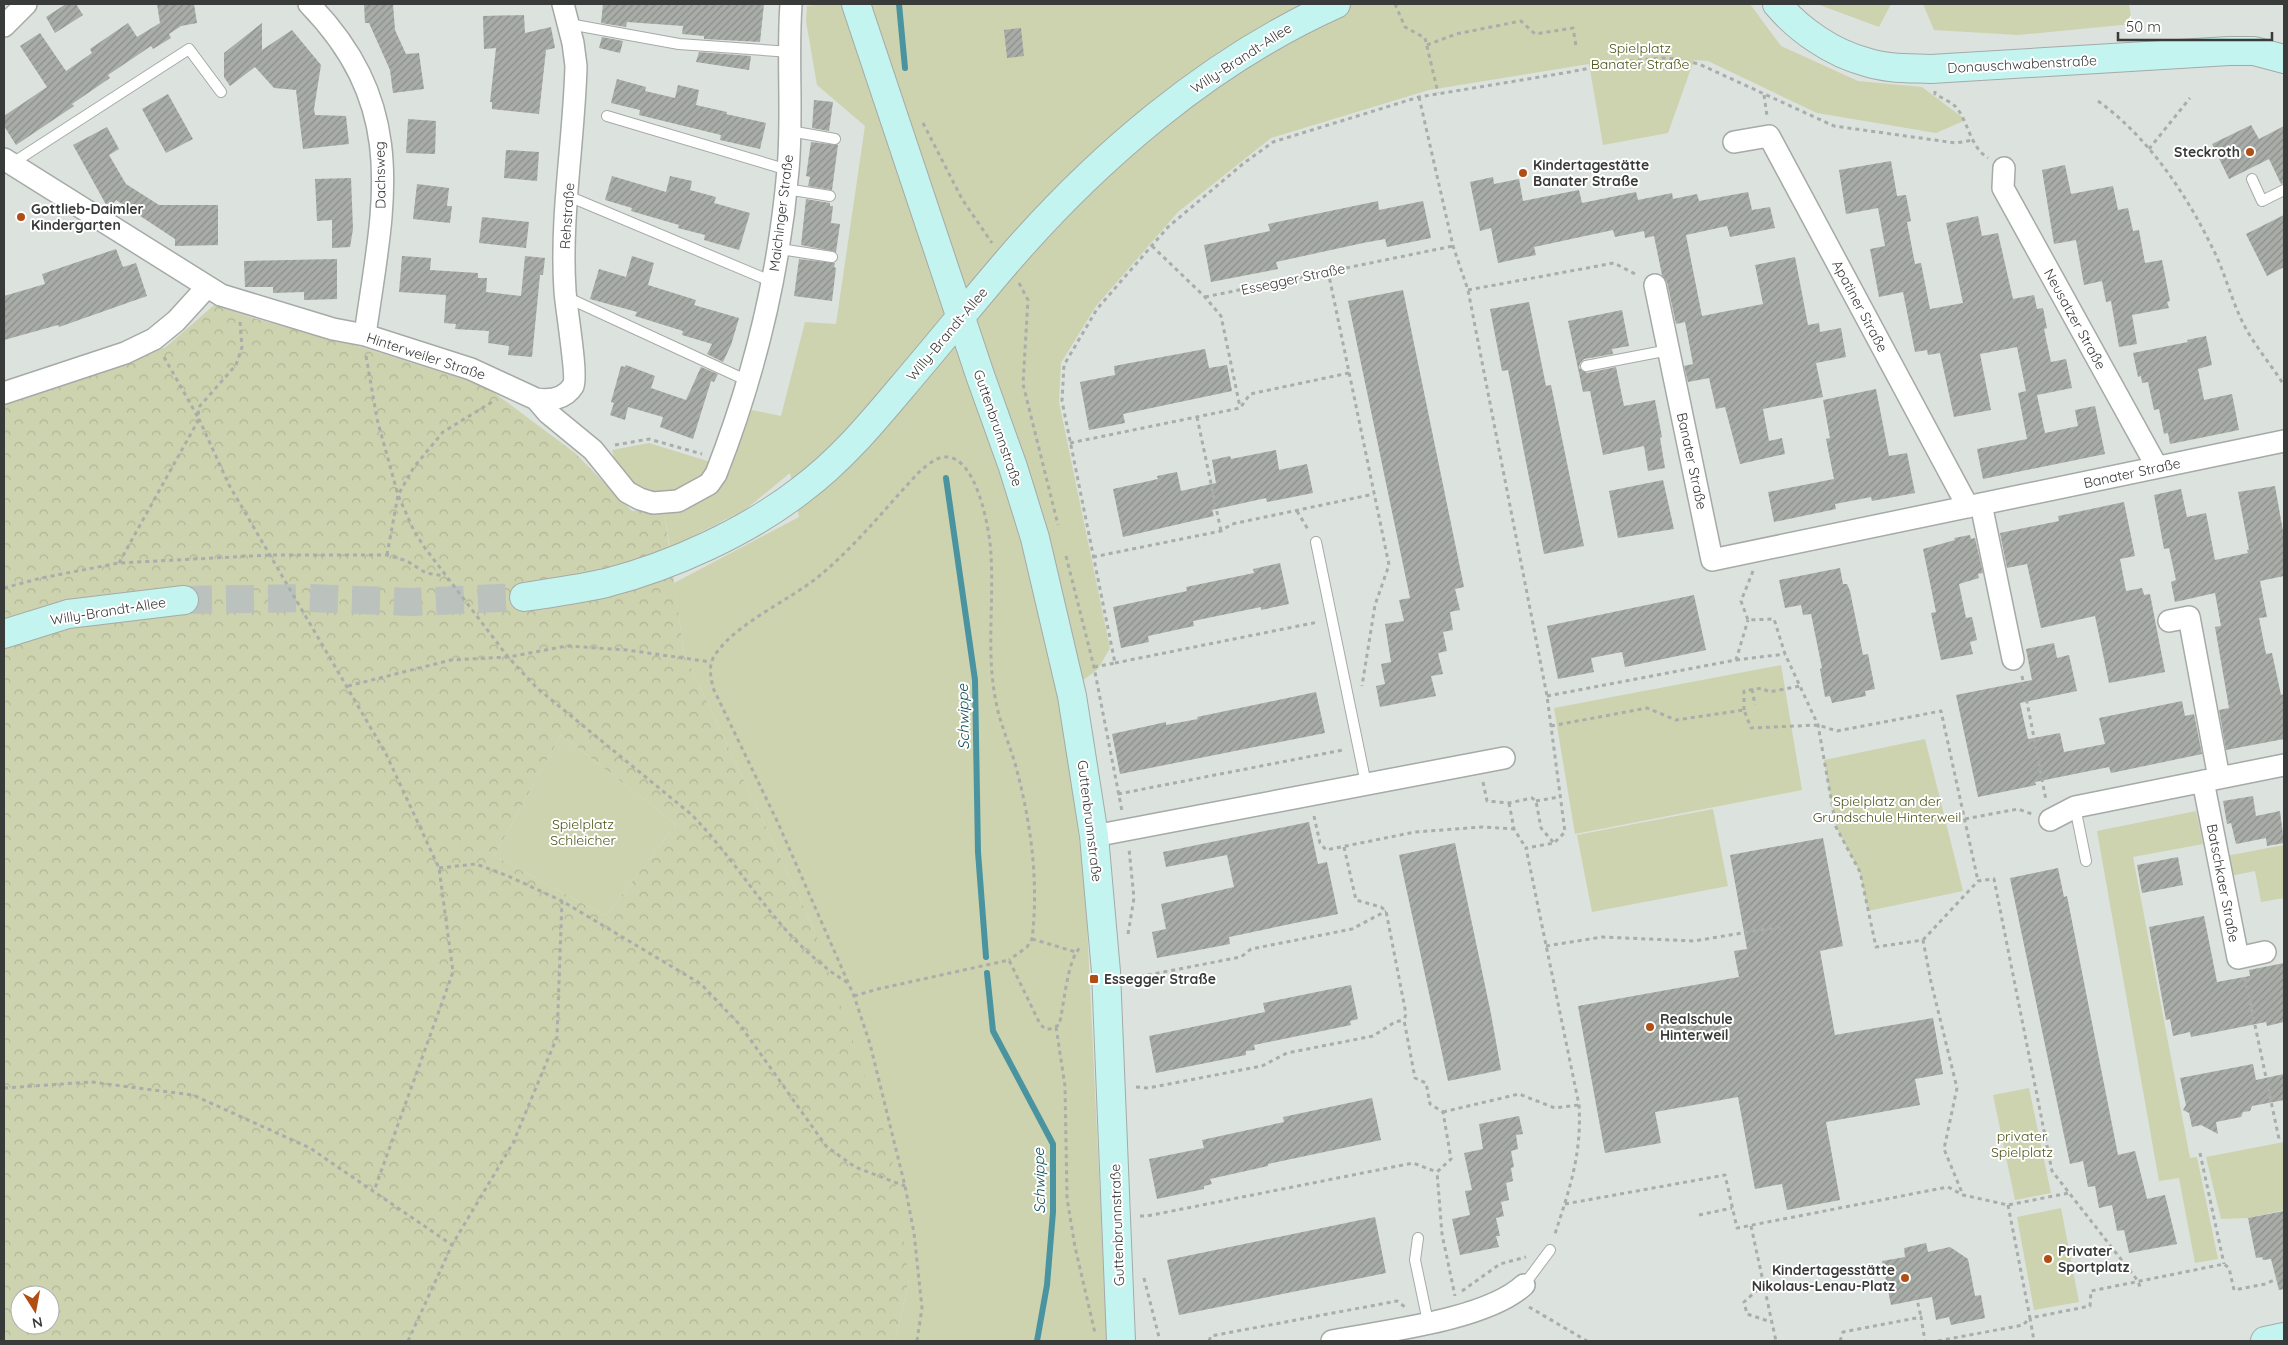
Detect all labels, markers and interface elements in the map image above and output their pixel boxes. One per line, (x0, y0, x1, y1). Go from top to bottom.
scale bar (2118, 10, 2272, 42)
text: 50 m (2126, 17, 2161, 36)
street label: Willy-Brandt-Allee (1187, 19, 1295, 97)
park label: Spielplatz Banater Straße (1591, 39, 1689, 73)
street label: Donauschwabenstraße (1947, 51, 2097, 77)
street label: Dachsweg (370, 141, 390, 209)
place label: Steckroth (2174, 143, 2240, 161)
marker: Steckroth (2244, 146, 2256, 158)
street label: Maichinger Straße (765, 153, 797, 272)
place label: Kindertagestätte Banater Straße (1533, 156, 1649, 190)
marker: Kindertagestätte Banater Straße (1517, 167, 1529, 179)
street label: Rehstraße (556, 182, 578, 250)
place label: Gottlieb-Daimler Kindergarten (31, 200, 144, 234)
marker: Gottlieb-Daimler Kindergarten (15, 211, 27, 223)
street label: Apatiner Straße (1828, 257, 1892, 355)
street label: Essegger Straße (1239, 259, 1347, 299)
street label: Neusatzer Straße (2040, 265, 2110, 373)
street label: Willy-Brandt-Allee (903, 283, 992, 385)
street label: Hinterweiler Straße (364, 328, 488, 384)
street label: Guttenbrunnstraße (970, 367, 1026, 489)
street label: Banater Straße (1673, 411, 1711, 511)
street label: Banater Straße (2082, 454, 2182, 492)
street label: Willy-Brandt-Allee (49, 593, 167, 629)
water label: Schwippe (953, 683, 973, 750)
street label: Guttenbrunnstraße (1074, 759, 1106, 883)
park label: Spielplatz an der Grundschule Hinterweil (1813, 792, 1961, 826)
park label: Spielplatz Schleicher (550, 815, 616, 849)
street label: Batschkaer Straße (2203, 822, 2243, 944)
place label: Essegger Straße (1104, 970, 1216, 988)
marker: Essegger Straße (1088, 973, 1100, 985)
place label: Realschule Hinterweil (1660, 1010, 1733, 1044)
marker: Realschule Hinterweil (1644, 1021, 1656, 1033)
park label: privater Spielplatz (1991, 1127, 2053, 1161)
water label: Schwippe (1029, 1147, 1049, 1214)
street label: Guttenbrunnstraße (1106, 1163, 1128, 1287)
place label: Privater Sportplatz (2058, 1242, 2130, 1276)
marker: Privater Sportplatz (2042, 1253, 2054, 1265)
place label: Kindertagesstätte Nikolaus-Lenau-Platz (1752, 1261, 1895, 1295)
marker: Kindertagesstätte Nikolaus-Lenau-Platz (1899, 1272, 1911, 1284)
north arrow (10, 1285, 60, 1335)
text: N (31, 1313, 44, 1333)

